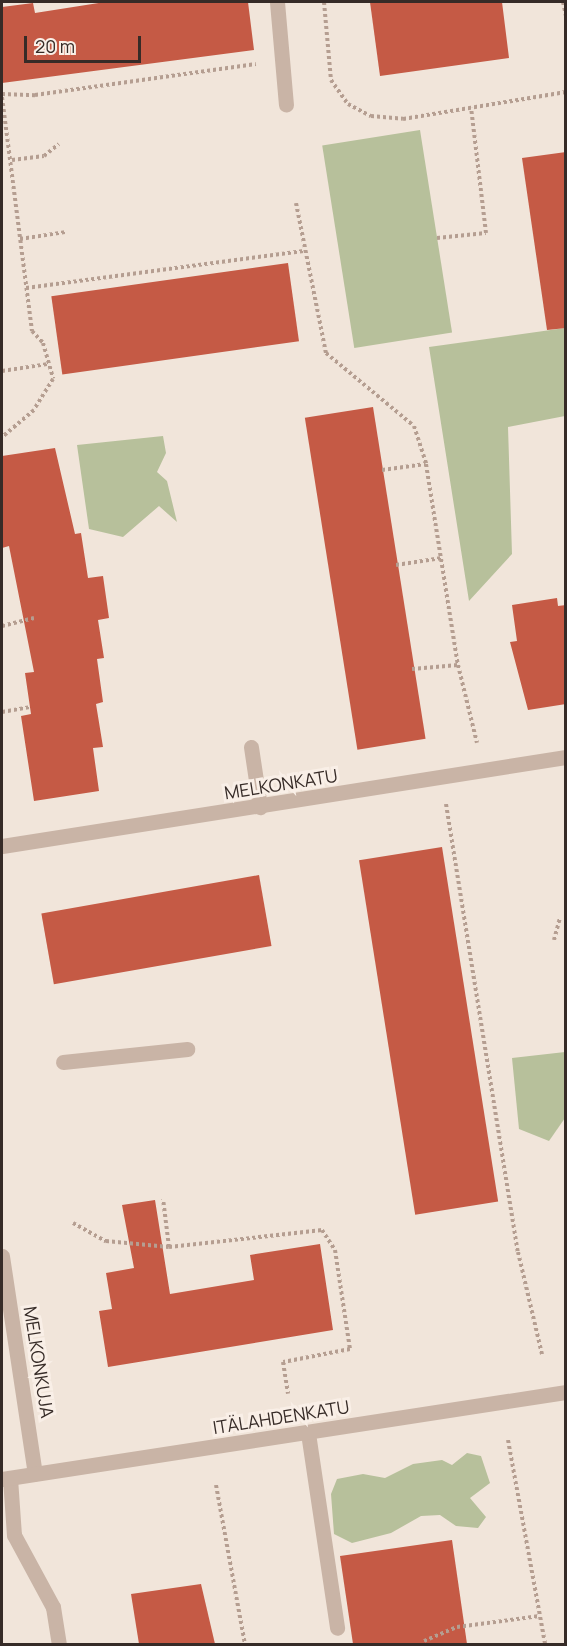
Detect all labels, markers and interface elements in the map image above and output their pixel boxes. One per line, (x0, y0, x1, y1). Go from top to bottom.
scale bar (27, 24, 144, 62)
text: 20 m (35, 34, 75, 58)
street label: MELKONKATU (223, 764, 339, 804)
street label: MELKONKUJA (20, 1305, 58, 1419)
street label: ITÄLAHDENKATU (211, 1396, 351, 1438)

